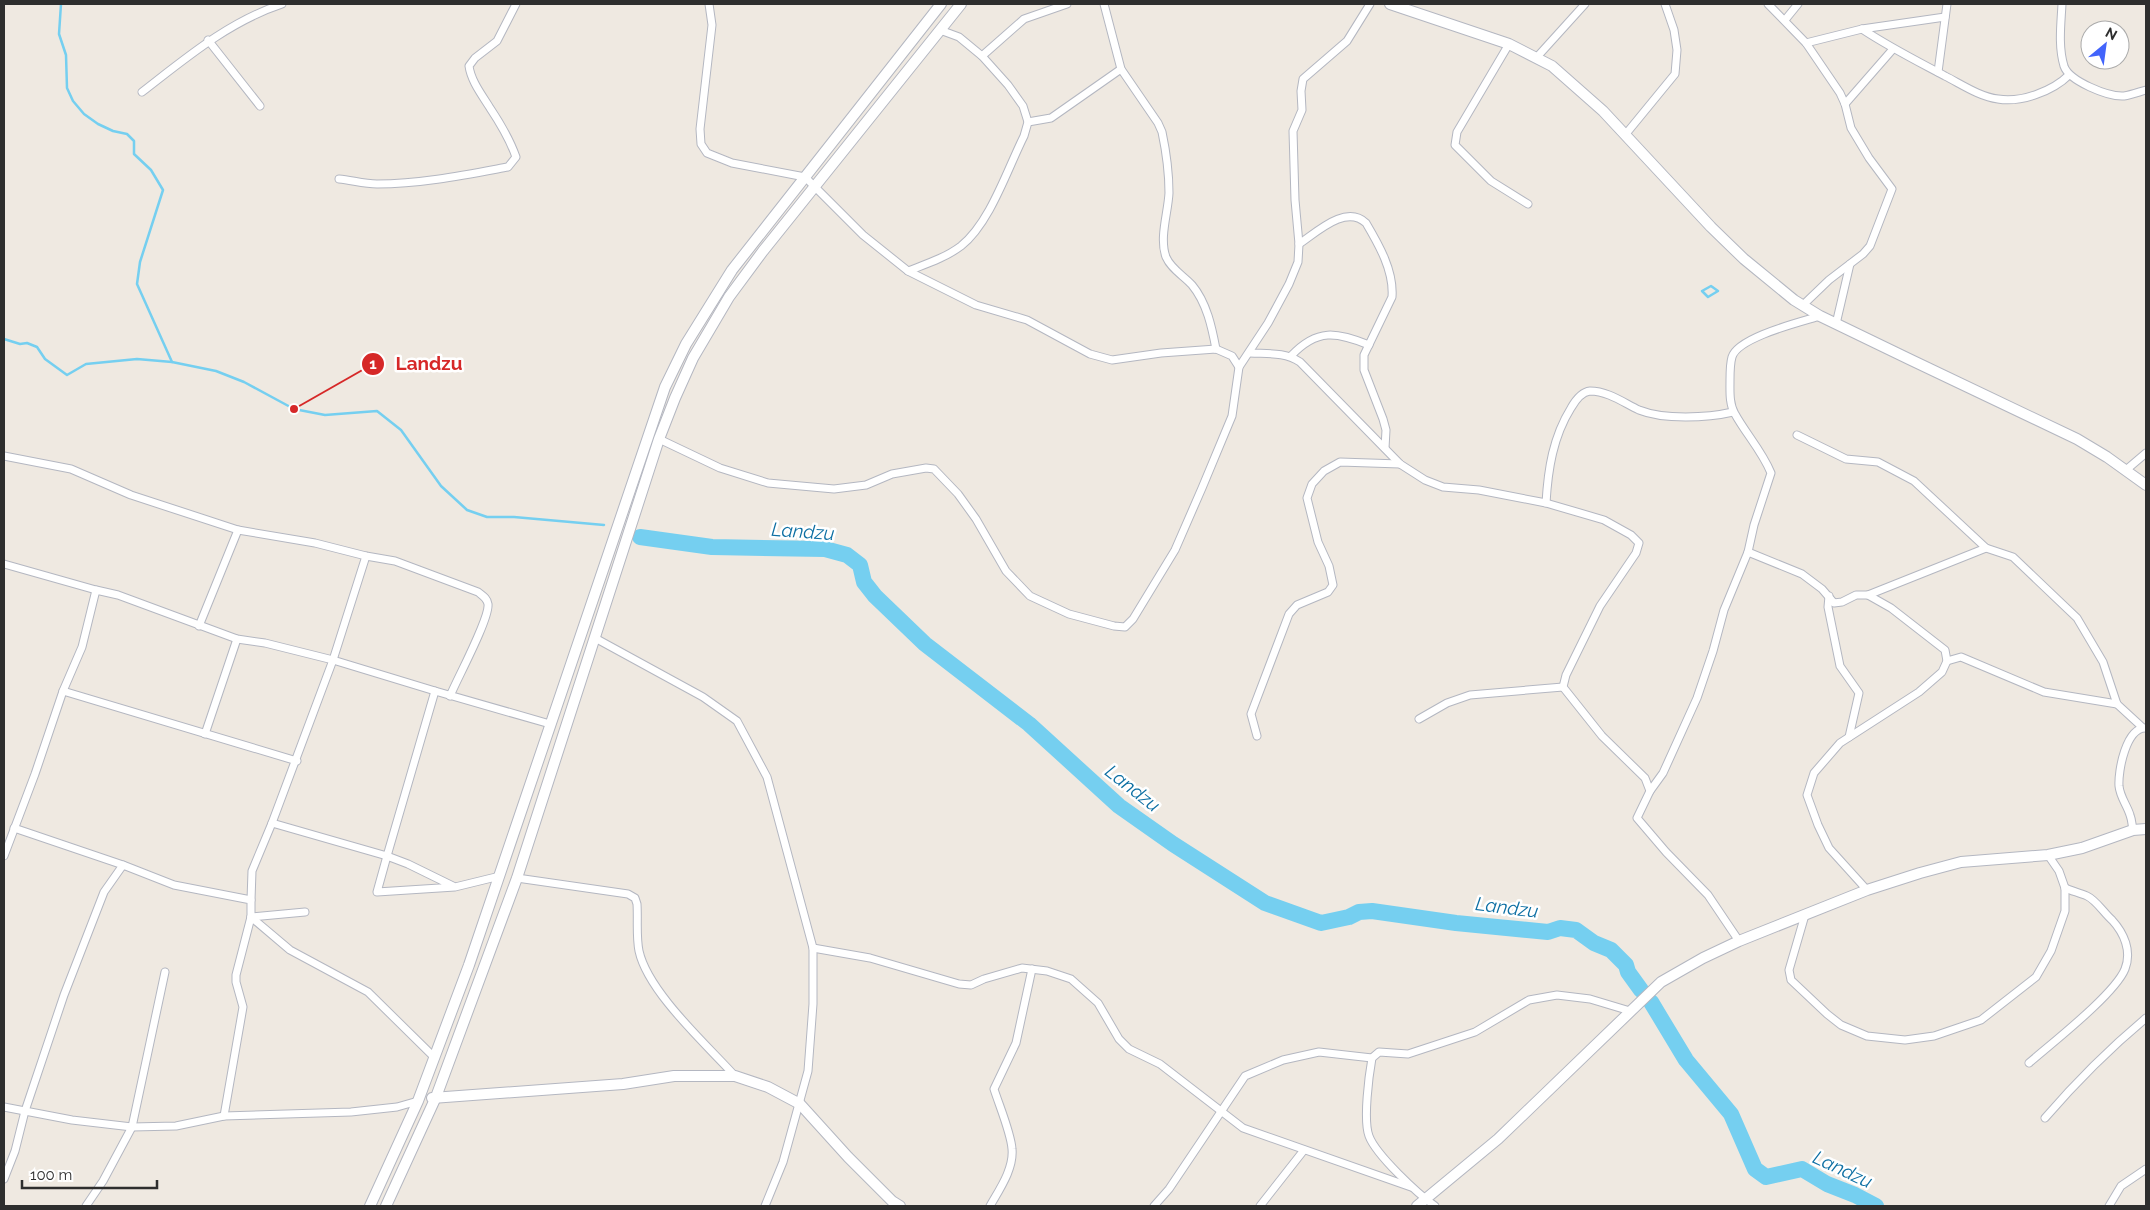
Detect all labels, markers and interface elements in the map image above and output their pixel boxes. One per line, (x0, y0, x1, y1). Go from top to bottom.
north arrow (2080, 20, 2130, 70)
text: N (2103, 24, 2120, 43)
callout: Landzu (361, 347, 473, 381)
text: Landzu (396, 352, 462, 374)
text: 1 (369, 355, 377, 373)
water label: Landzu (771, 518, 835, 544)
water label: Landzu (1101, 760, 1165, 816)
water label: Landzu (1474, 892, 1540, 922)
water label: Landzu (1810, 1146, 1876, 1192)
scale bar (22, 1158, 158, 1190)
text: 100 m (30, 1166, 72, 1184)

